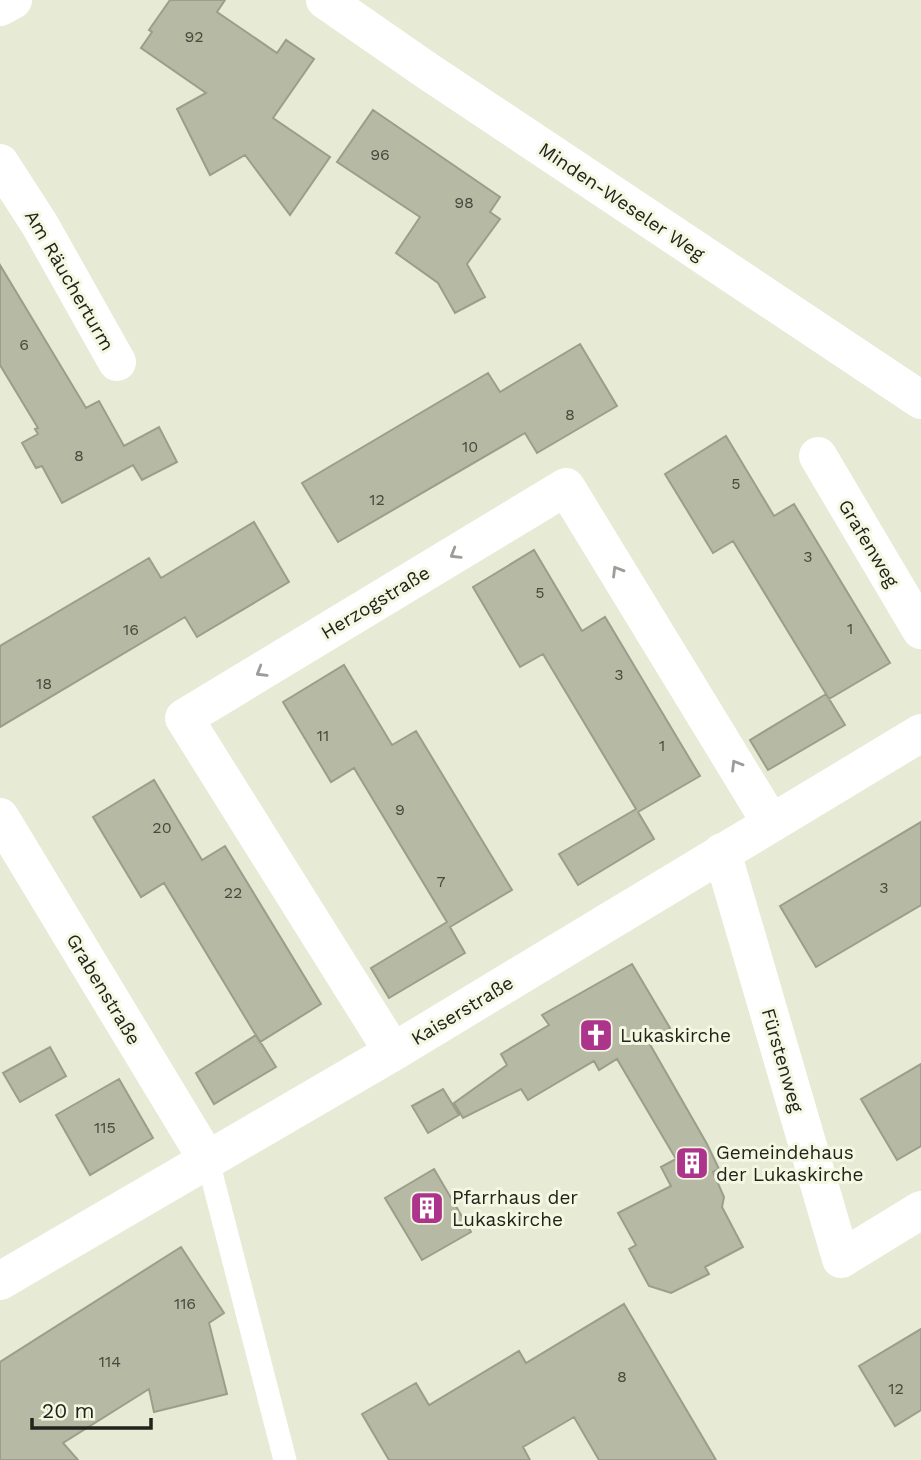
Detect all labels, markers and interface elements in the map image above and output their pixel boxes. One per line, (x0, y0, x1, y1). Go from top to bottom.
house number: 92 (184, 27, 204, 46)
street label: Minden-Weseler Weg (534, 137, 710, 266)
house number: 96 (370, 145, 390, 164)
house number: 98 (454, 193, 474, 212)
street label: Am Räucherturm (20, 206, 119, 355)
house number: 6 (19, 335, 29, 354)
house number: 8 (565, 405, 575, 424)
house number: 10 (462, 437, 478, 456)
house number: 8 (74, 446, 84, 465)
house number: 5 (731, 474, 741, 493)
house number: 12 (369, 490, 385, 509)
street label: Grafenweg (833, 495, 904, 592)
one-way arrow (450, 546, 463, 559)
house number: 3 (803, 547, 813, 566)
street label: Herzogstraße (317, 561, 434, 644)
one-way arrow (613, 565, 626, 578)
house number: 5 (535, 583, 545, 602)
house number: 1 (847, 619, 853, 638)
house number: 16 (123, 620, 139, 639)
one-way arrow (255, 663, 268, 676)
house number: 3 (614, 665, 624, 684)
house number: 18 (36, 674, 52, 693)
house number: 11 (317, 726, 329, 745)
house number: 1 (659, 736, 665, 755)
one-way arrow (731, 759, 744, 772)
house number: 9 (395, 800, 405, 819)
house number: 20 (152, 818, 172, 837)
house number: 7 (437, 872, 446, 891)
house number: 3 (879, 878, 889, 897)
house number: 22 (224, 883, 242, 902)
street label: Grabenstraße (61, 930, 146, 1049)
street label: Kaiserstraße (407, 971, 518, 1050)
street label: Fürstenweg (757, 1006, 809, 1116)
church icon: Lukaskirche (577, 1016, 615, 1054)
place label: Lukaskirche (620, 1024, 731, 1047)
house number: 115 (94, 1118, 116, 1137)
place label: Gemeindehaus der Lukaskirche (716, 1141, 864, 1186)
building icon: Gemeindehaus der Lukaskirche (673, 1144, 711, 1182)
place label: Pfarrhaus der Lukaskirche (452, 1186, 578, 1231)
building icon: Pfarrhaus der Lukaskirche (408, 1189, 446, 1227)
house number: 116 (174, 1294, 196, 1313)
house number: 114 (99, 1352, 121, 1371)
house number: 8 (617, 1367, 627, 1386)
house number: 12 (888, 1379, 904, 1398)
scale bar (32, 1386, 150, 1430)
text: 20 m (42, 1398, 94, 1423)

